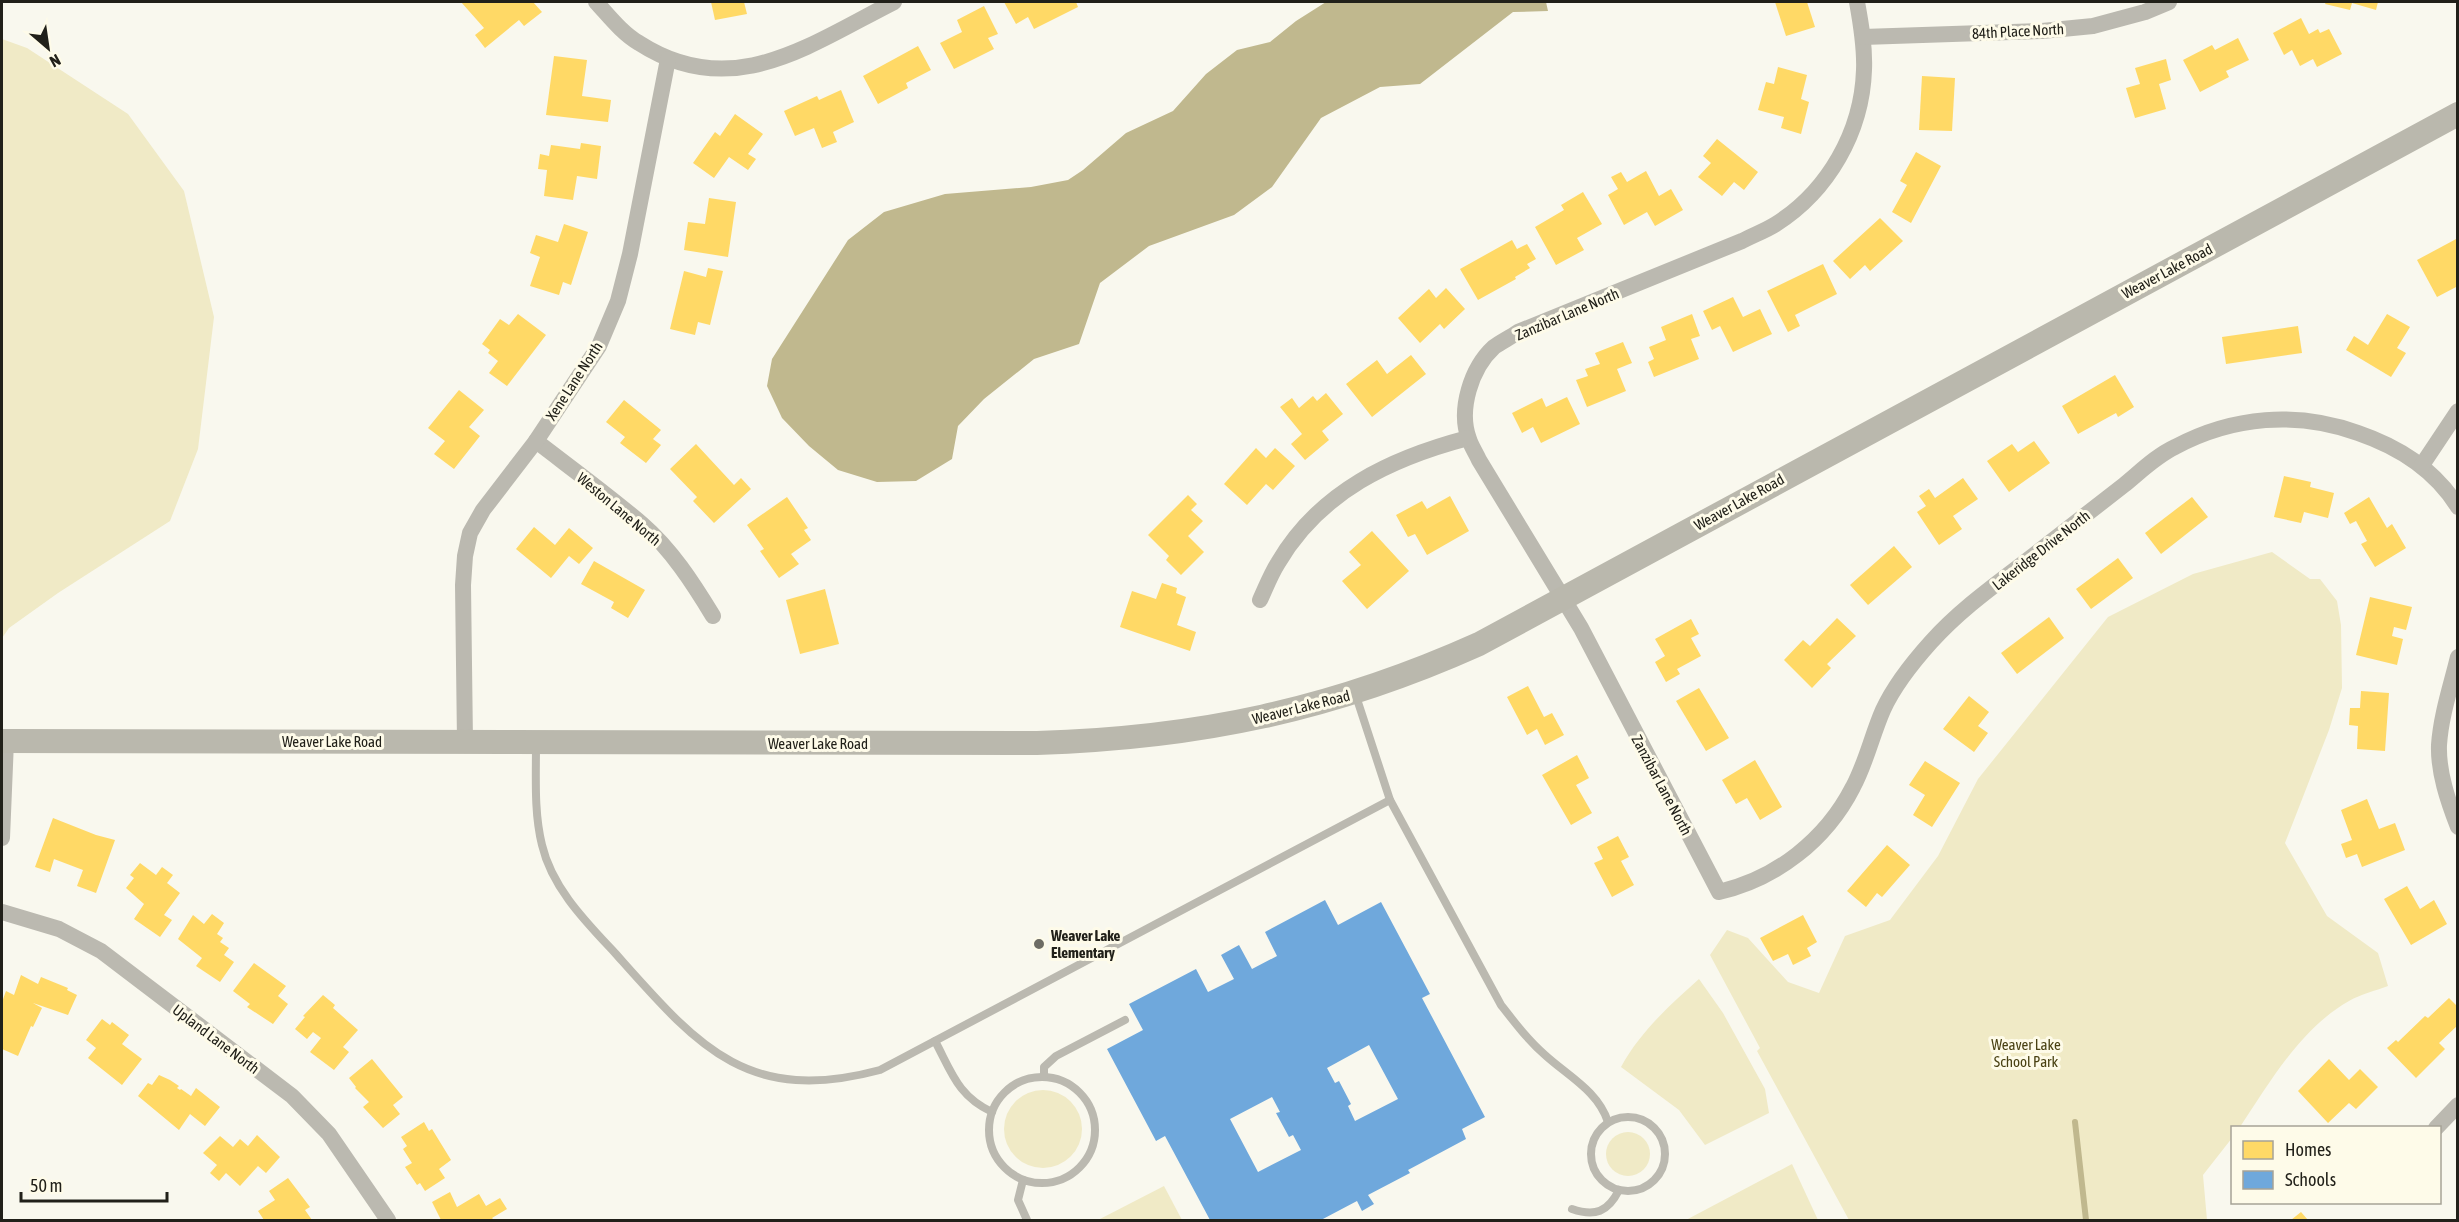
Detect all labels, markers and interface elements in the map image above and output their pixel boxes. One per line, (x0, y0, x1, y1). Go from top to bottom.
north arrow (18, 18, 78, 78)
street label: 84th Place North (1971, 20, 2065, 42)
text: N (47, 51, 64, 71)
street label: Weaver Lake Road (2119, 240, 2215, 302)
street label: Zanzibar Lane North (1513, 284, 1621, 344)
street label: Xene Lane North (542, 339, 606, 423)
street label: Weston Lane North (574, 469, 664, 549)
street label: Weaver Lake Road (1691, 470, 1787, 534)
street label: Lakeridge Drive North (1989, 507, 2093, 593)
street label: Weaver Lake Road (1250, 687, 1352, 727)
street label: Zanzibar Lane North (1628, 732, 1696, 838)
street label: Weaver Lake Road (282, 733, 382, 750)
street label: Weaver Lake Road (768, 735, 868, 752)
place label: Weaver Lake Elementary (1050, 927, 1121, 961)
marker: Weaver Lake Elementary (1032, 937, 1046, 951)
street label: Upland Lane North (169, 1001, 263, 1077)
park label: Weaver Lake School Park (1991, 1036, 2061, 1070)
legend (2231, 1126, 2441, 1204)
text: Homes (2285, 1139, 2331, 1160)
scale bar (21, 1165, 166, 1203)
text: Schools (2285, 1169, 2336, 1190)
text: 50 m (30, 1175, 62, 1196)

